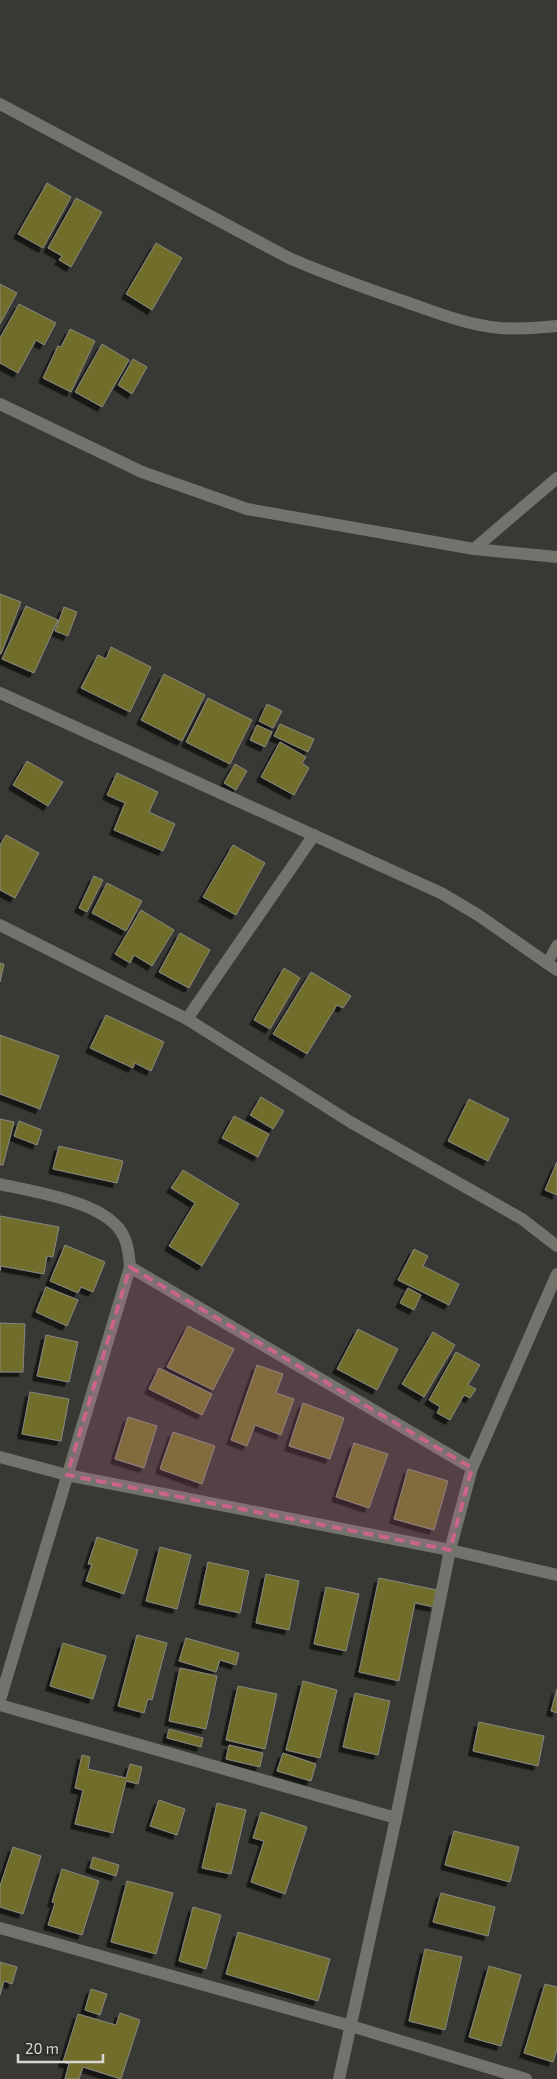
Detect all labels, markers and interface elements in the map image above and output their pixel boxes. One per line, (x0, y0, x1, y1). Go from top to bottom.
scale bar (18, 2032, 102, 2064)
text: 20 m (25, 2039, 59, 2057)

